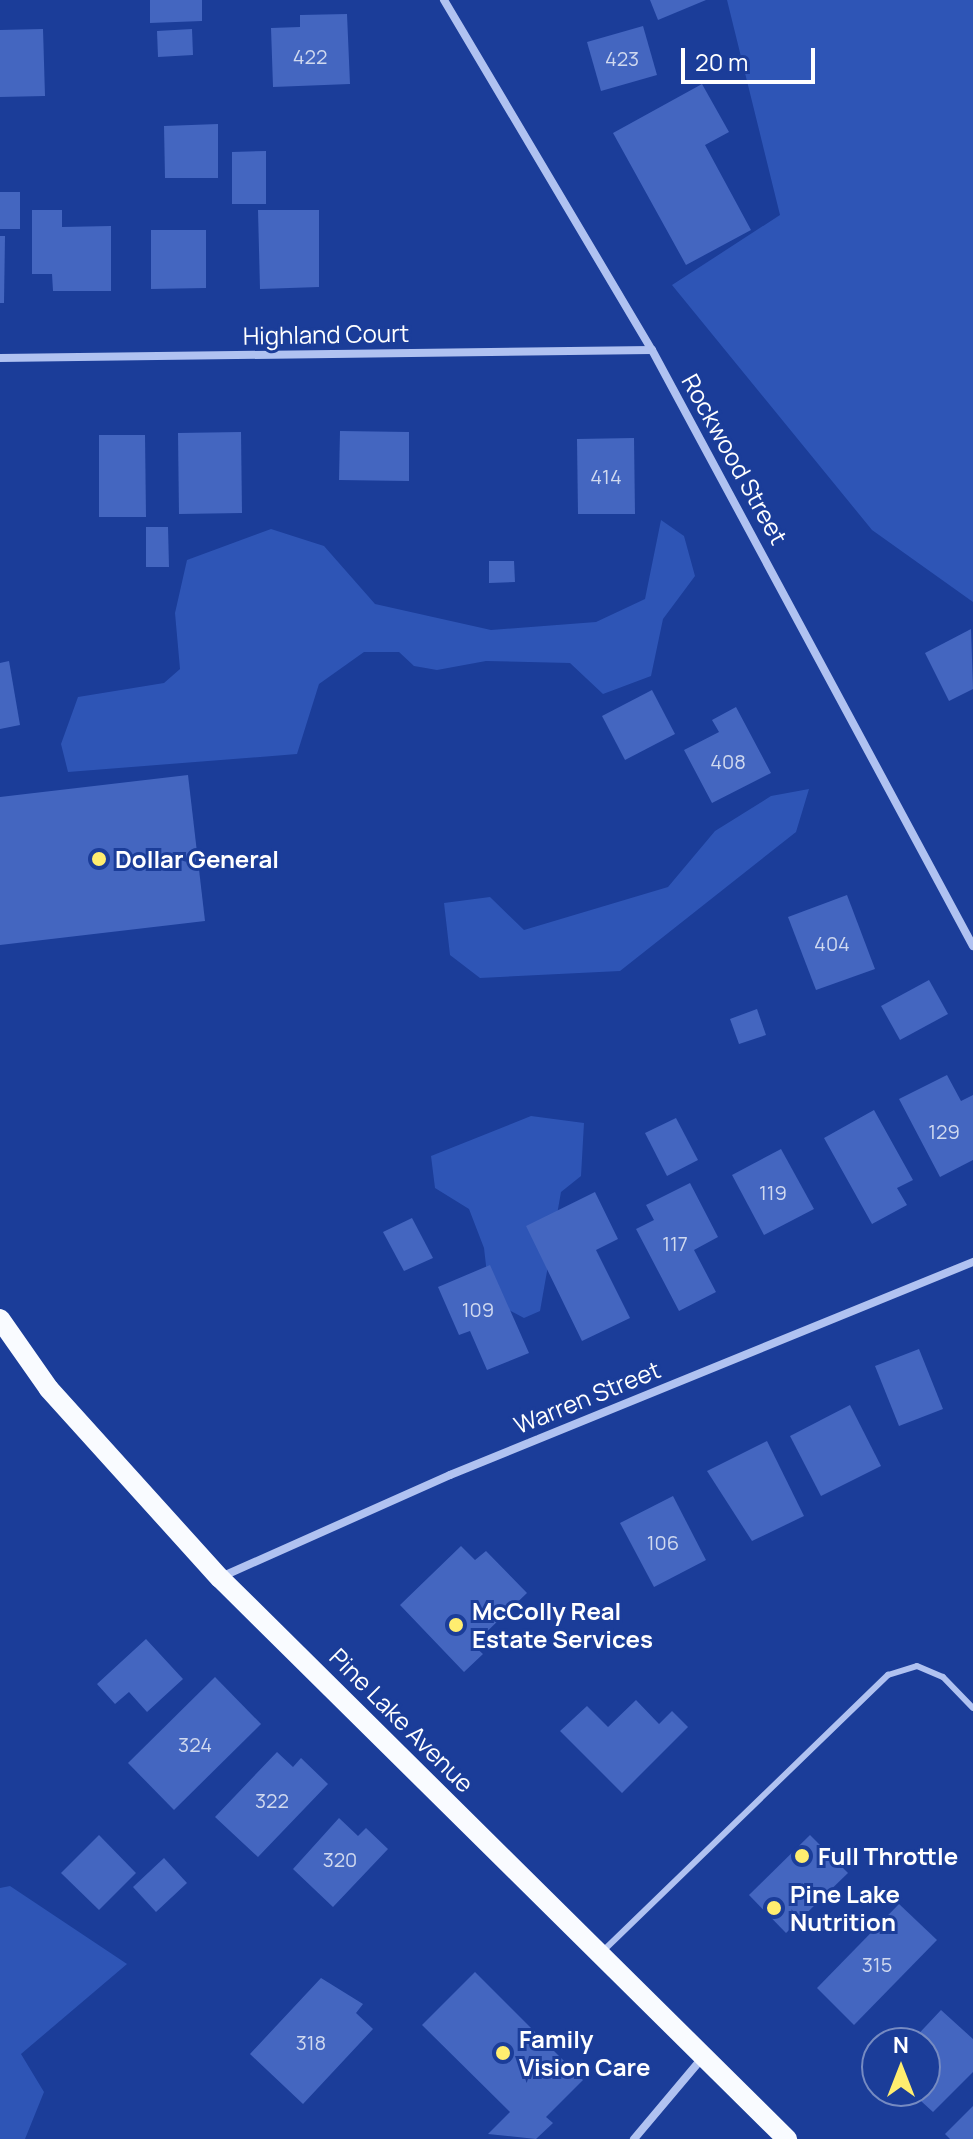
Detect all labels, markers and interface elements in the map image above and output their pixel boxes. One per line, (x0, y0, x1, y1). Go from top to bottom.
scale bar (685, 32, 819, 82)
house number: 422 (293, 44, 327, 68)
text: 20 m (695, 45, 748, 78)
house number: 423 (605, 46, 639, 70)
street label: Highland Court (243, 318, 409, 350)
street label: Rockwood Street (676, 369, 794, 549)
house number: 414 (590, 464, 622, 488)
house number: 408 (710, 749, 746, 773)
place label: Dollar General (115, 845, 279, 873)
marker: Dollar General (90, 850, 108, 868)
house number: 404 (814, 931, 850, 955)
house number: 129 (928, 1119, 960, 1143)
house number: 119 (759, 1180, 787, 1204)
house number: 117 (662, 1231, 688, 1255)
house number: 109 (462, 1297, 494, 1321)
street label: Warren Street (510, 1355, 664, 1439)
house number: 106 (647, 1530, 679, 1554)
place label: McColly Real Estate Services (472, 1597, 653, 1653)
marker: McColly Real Estate Services (447, 1616, 465, 1634)
street label: Pine Lake Avenue (324, 1642, 480, 1798)
house number: 324 (178, 1732, 212, 1756)
house number: 322 (255, 1788, 289, 1812)
place label: Full Throttle (818, 1842, 958, 1870)
house number: 320 (323, 1847, 357, 1871)
marker: Full Throttle (793, 1847, 811, 1865)
place label: Pine Lake Nutrition (790, 1880, 900, 1936)
marker: Pine Lake Nutrition (765, 1899, 783, 1917)
house number: 315 (862, 1952, 892, 1976)
place label: Family Vision Care (519, 2025, 650, 2081)
north arrow (861, 2027, 941, 2107)
house number: 318 (296, 2030, 326, 2054)
text: N (893, 2030, 909, 2060)
marker: Family Vision Care (494, 2044, 512, 2062)

